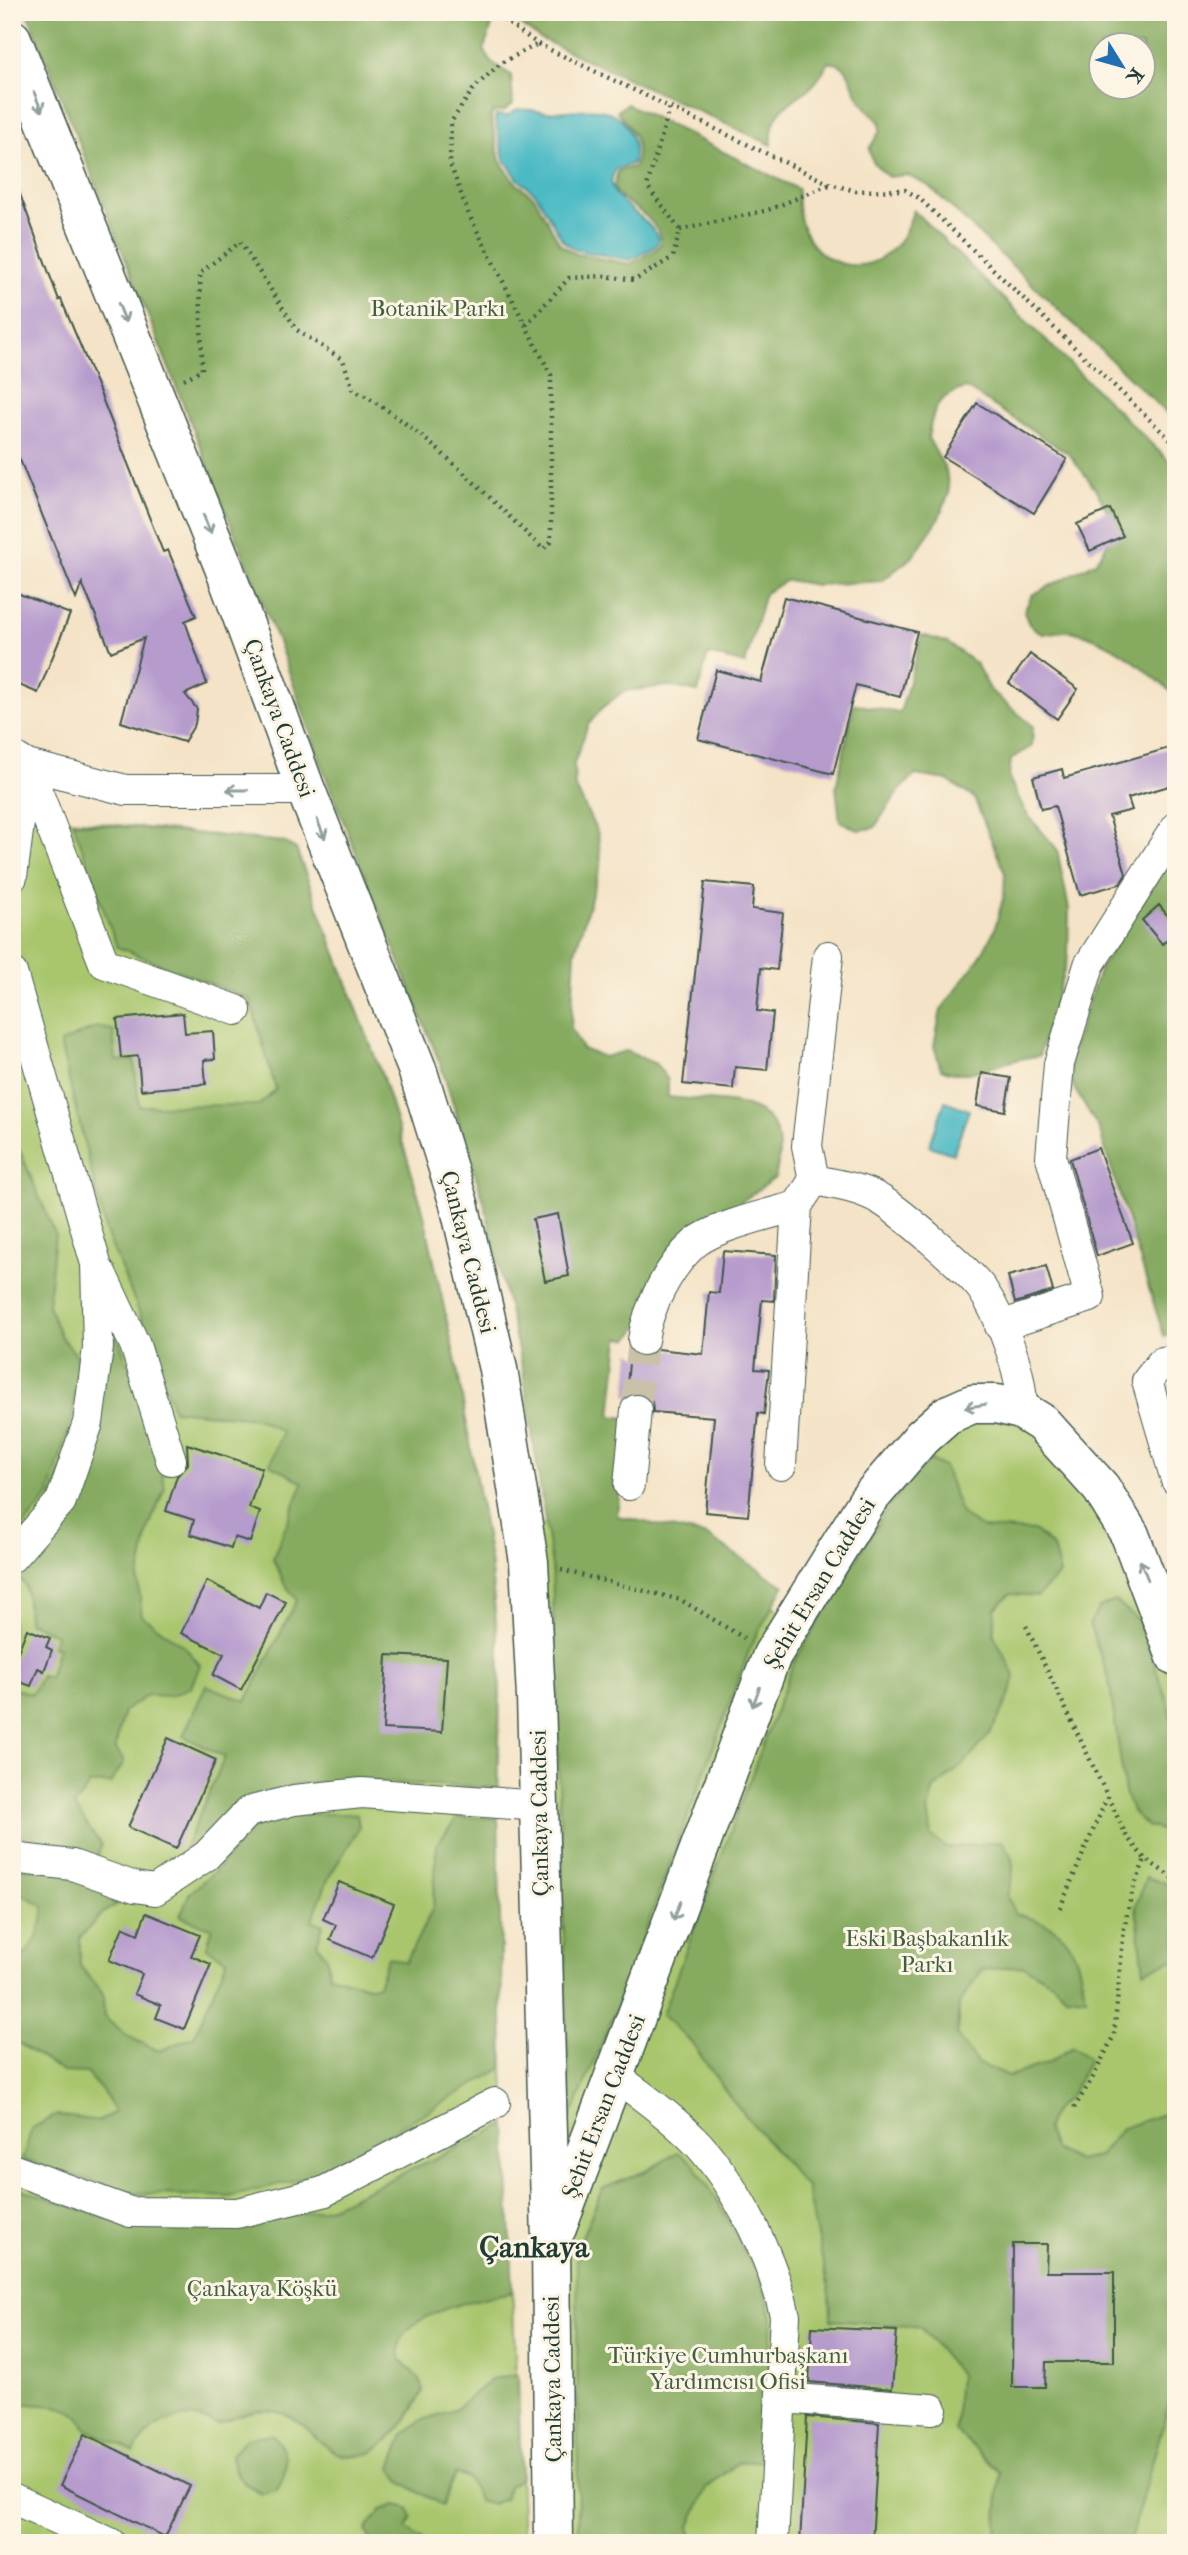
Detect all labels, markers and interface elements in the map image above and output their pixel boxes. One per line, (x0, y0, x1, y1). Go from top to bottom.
north arrow (1086, 32, 1156, 102)
text: K (1121, 63, 1148, 89)
one-way arrow (32, 91, 45, 112)
park label: Botanik Parkı (371, 295, 506, 322)
one-way arrow (117, 302, 130, 323)
one-way arrow (201, 513, 214, 535)
street label: Çankaya Caddesi (238, 635, 321, 801)
one-way arrow (226, 783, 249, 797)
one-way arrow (316, 818, 329, 839)
street label: Çankaya Caddesi (435, 1168, 502, 1337)
one-way arrow (964, 1400, 987, 1413)
street label: Şehit Ersan Caddesi (758, 1493, 881, 1674)
one-way arrow (1137, 1559, 1150, 1581)
one-way arrow (749, 1686, 761, 1708)
street label: Çankaya Caddesi (525, 1729, 554, 1897)
one-way arrow (669, 1899, 682, 1921)
park label: Eski Başbakanlık Parkı (845, 1925, 1010, 1978)
street label: Şehit Ersan Caddesi (556, 2010, 651, 2202)
district label: Çankaya (479, 2230, 590, 2265)
park label: Çankaya Köşkü (187, 2275, 337, 2302)
street label: Çankaya Caddesi (538, 2295, 567, 2463)
park label: Türkiye Cumhurbaşkanı Yardımcısı Ofisi (608, 2342, 849, 2395)

